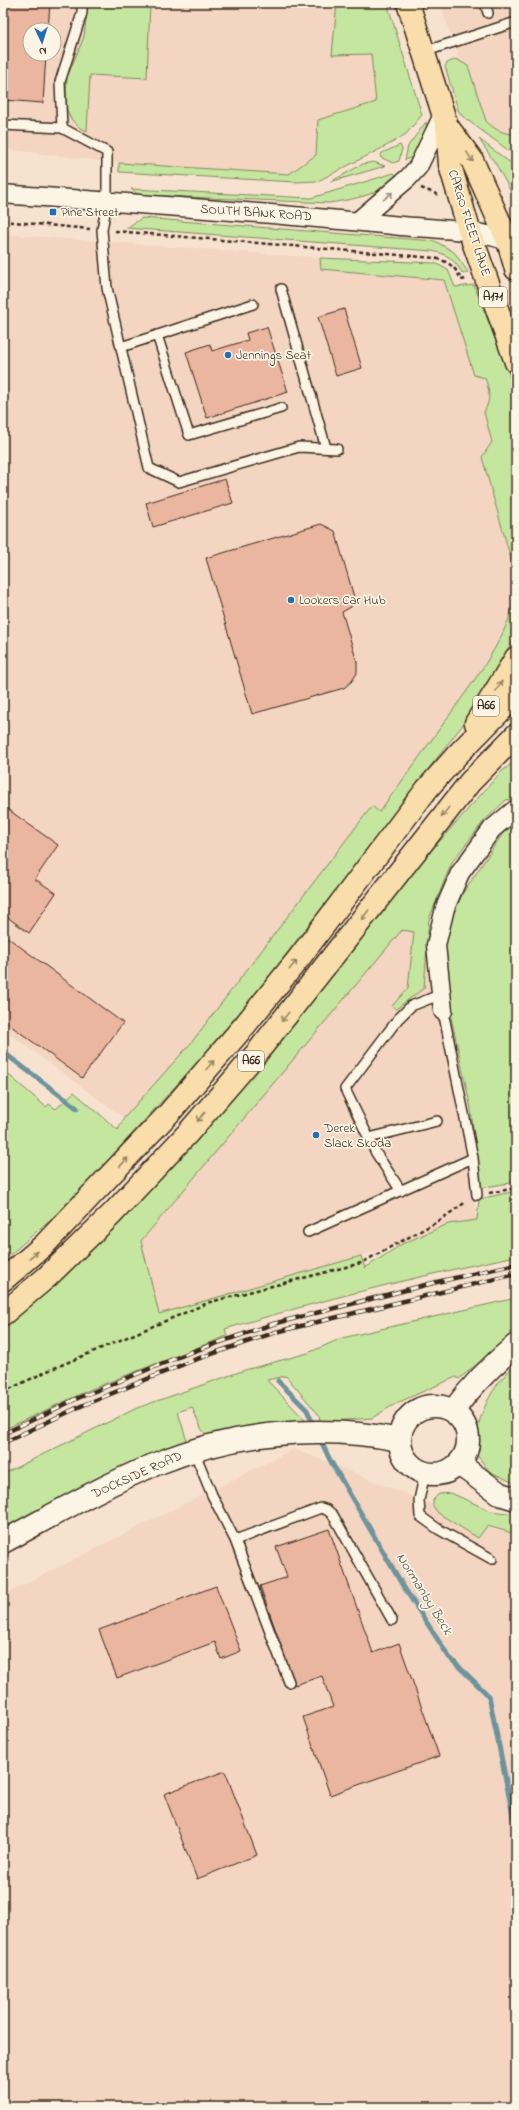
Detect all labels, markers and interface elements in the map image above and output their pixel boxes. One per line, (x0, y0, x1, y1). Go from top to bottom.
north arrow (22, 22, 62, 62)
text: N (38, 43, 47, 59)
one-way arrow (466, 152, 474, 163)
street label: CARGO FLEET LANE (443, 167, 495, 279)
one-way arrow (382, 191, 393, 200)
street label: SOUTH BANK ROAD (200, 200, 312, 226)
place label: Pine Street (61, 203, 119, 222)
marker: Pine Street (48, 207, 58, 217)
road number: A171 (479, 287, 507, 307)
place label: Jennings Seat (236, 346, 312, 366)
marker: Jennings Seat (223, 350, 233, 360)
place label: Lookers Car Hub (299, 591, 386, 610)
marker: Lookers Car Hub (286, 595, 296, 605)
one-way arrow (495, 681, 503, 692)
road number: A66 (473, 696, 499, 716)
one-way arrow (440, 807, 449, 817)
one-way arrow (361, 909, 369, 920)
one-way arrow (289, 959, 298, 970)
one-way arrow (281, 1012, 290, 1023)
road number: A66 (238, 1051, 264, 1071)
one-way arrow (206, 1060, 215, 1070)
one-way arrow (197, 1111, 206, 1122)
place label: Derek Slack Skoda (323, 1119, 391, 1153)
marker: Derek Slack Skoda (311, 1130, 321, 1140)
one-way arrow (119, 1157, 129, 1167)
one-way arrow (28, 1250, 38, 1259)
street label: DOCKSIDE ROAD (88, 1447, 185, 1504)
water label: Normanby Beck (390, 1549, 458, 1640)

